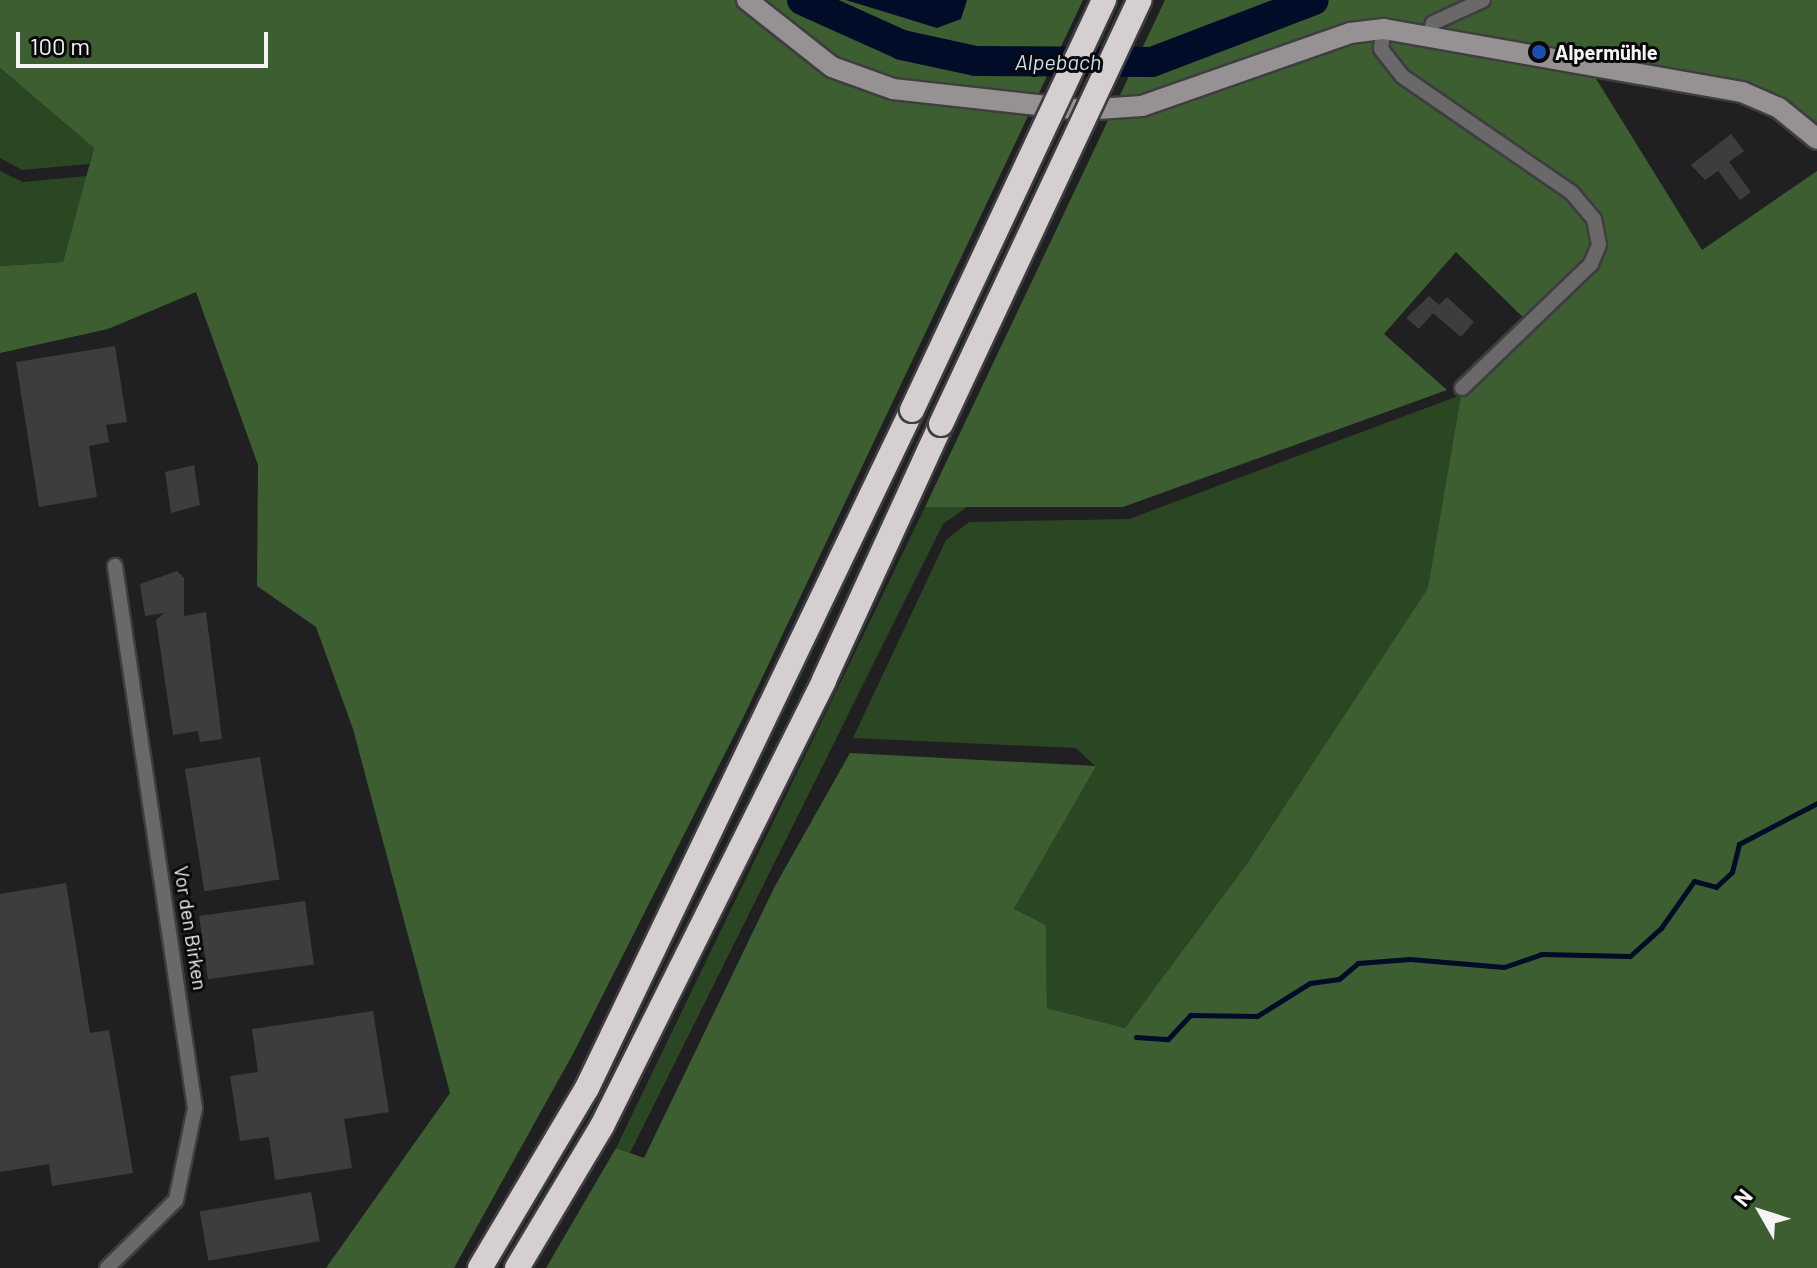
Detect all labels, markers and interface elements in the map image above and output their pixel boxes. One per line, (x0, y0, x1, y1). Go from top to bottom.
scale bar (20, 16, 272, 66)
text: 100 m (30, 31, 90, 60)
place label: Alpermühle (1555, 40, 1658, 64)
marker: Alpermühle (1530, 43, 1548, 61)
water label: Alpebach (1015, 49, 1101, 75)
street label: Vor den Birken (169, 864, 213, 992)
north arrow (1721, 1172, 1801, 1252)
text: N (1728, 1183, 1757, 1211)

